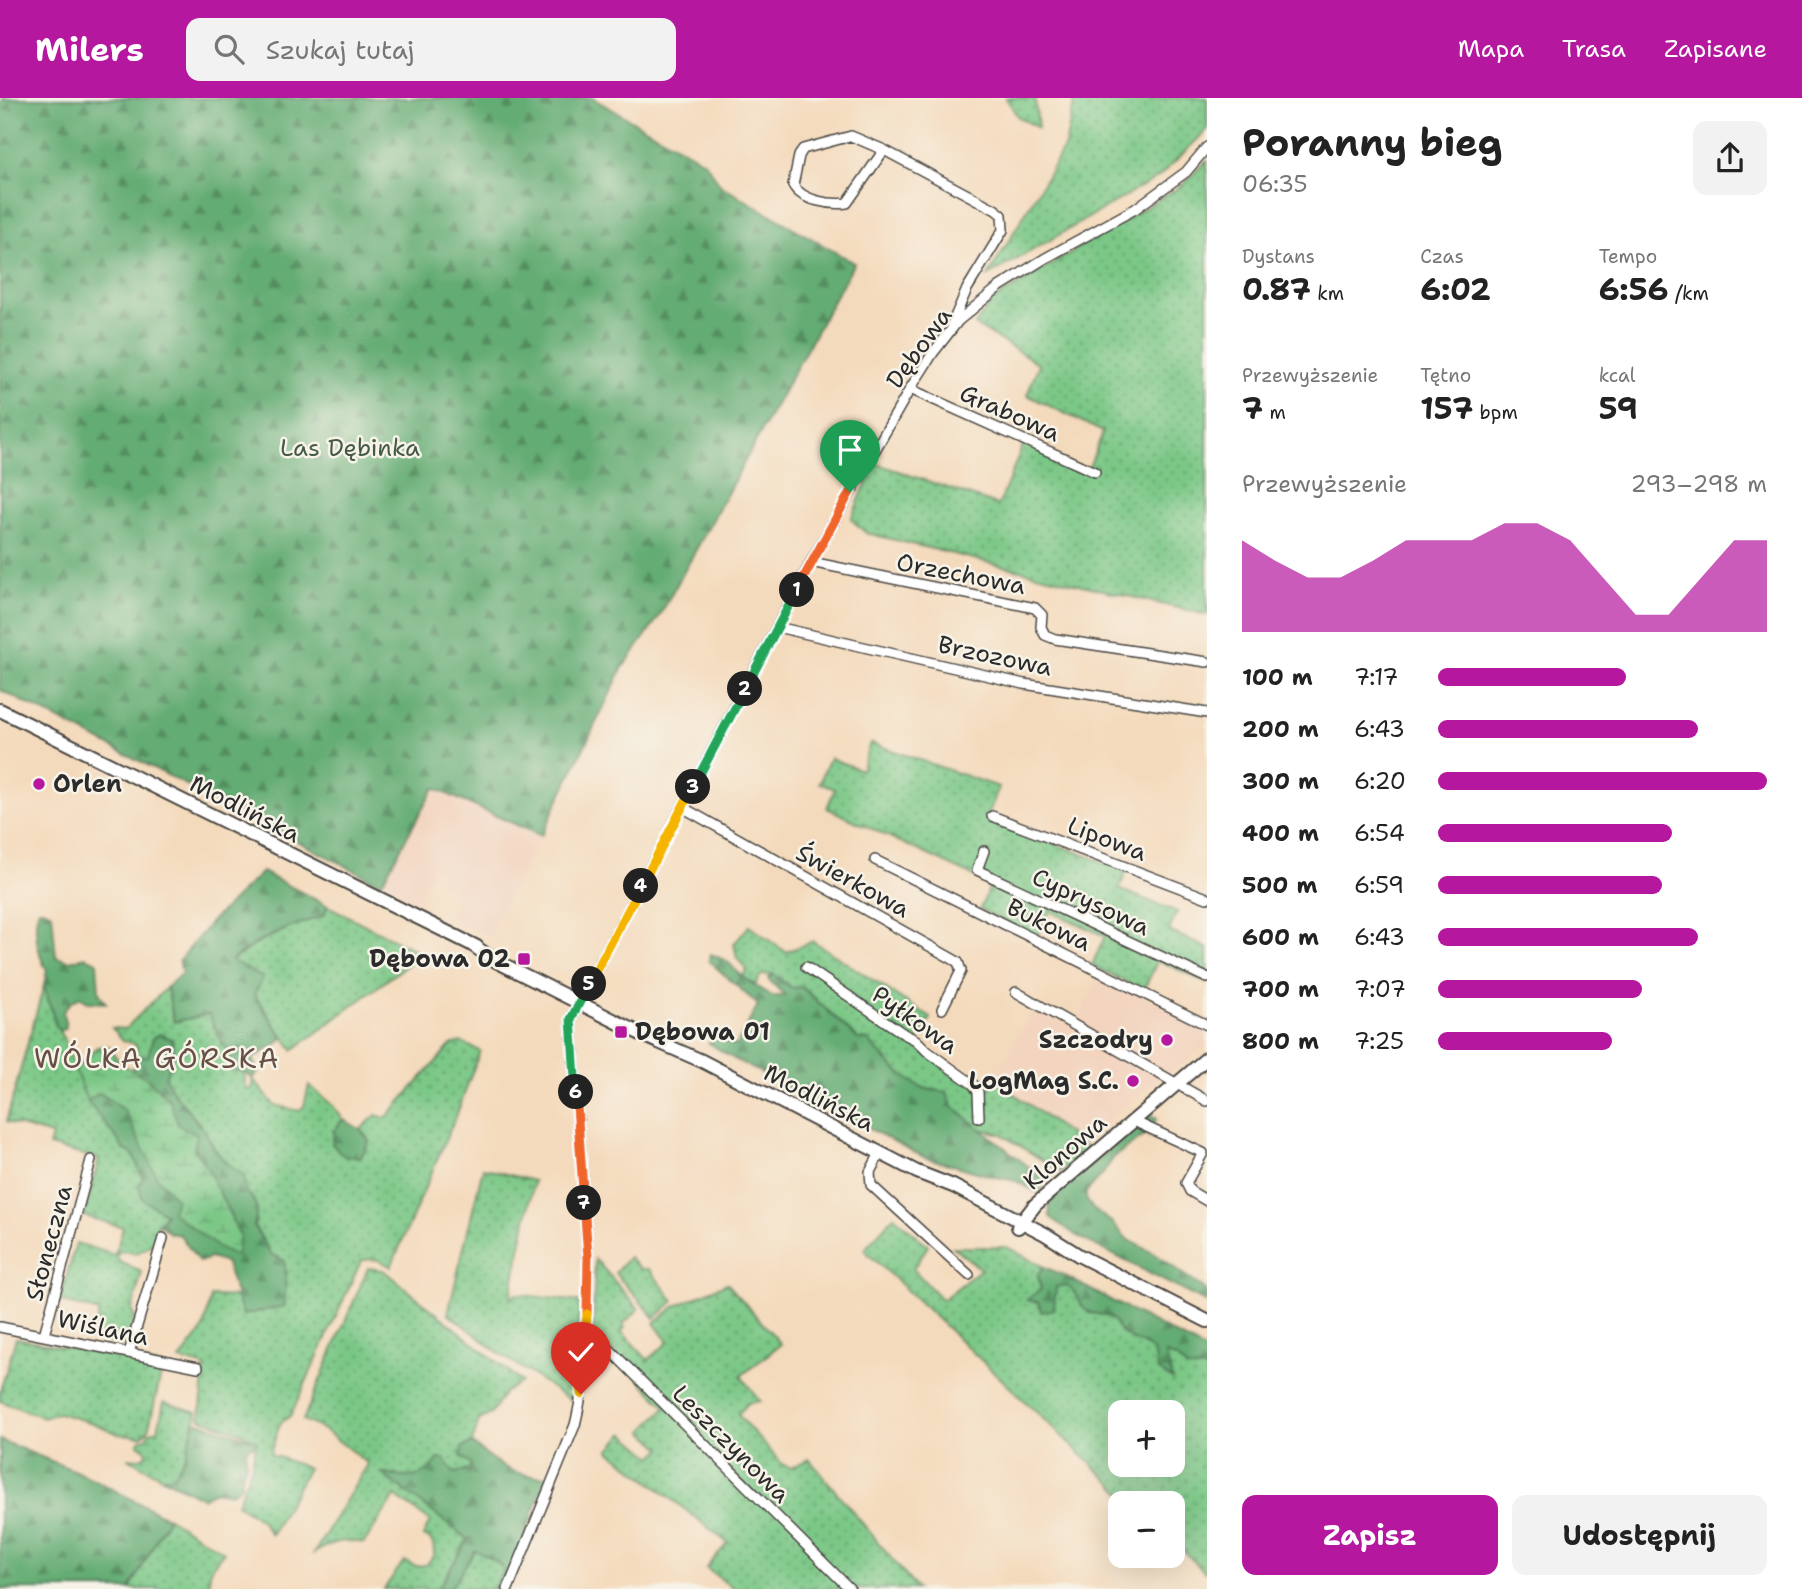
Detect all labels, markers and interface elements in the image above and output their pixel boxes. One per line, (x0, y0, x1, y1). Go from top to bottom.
search box (186, 18, 676, 81)
text: Milers (35, 27, 144, 72)
icon: search (210, 30, 248, 68)
text: Szukaj tutaj (266, 32, 414, 67)
text: Mapa (1458, 33, 1524, 65)
text: Trasa (1562, 33, 1626, 65)
text: Zapisane (1664, 33, 1767, 65)
text: Poranny bieg (1242, 117, 1502, 168)
button: share (1693, 121, 1767, 195)
text: 06:35 (1242, 169, 1308, 199)
text: Dystans (1242, 244, 1315, 269)
text: Czas (1420, 244, 1464, 269)
text: Tempo (1599, 244, 1657, 269)
text: 0.87 (1242, 269, 1311, 310)
text: 6:02 (1420, 269, 1491, 310)
text: 6:56 (1599, 269, 1668, 310)
text: km (1311, 281, 1344, 306)
text: /km (1668, 281, 1709, 306)
street label: Dębowa (879, 301, 959, 395)
text: Przewyższenie (1242, 363, 1378, 388)
text: Tętno (1420, 363, 1471, 388)
text: kcal (1599, 363, 1636, 388)
street label: Grabowa (955, 377, 1065, 449)
text: 7 (1242, 388, 1263, 429)
text: 157 (1420, 388, 1473, 429)
text: 59 (1599, 388, 1638, 429)
text: m (1263, 400, 1286, 425)
text: bpm (1473, 400, 1518, 425)
pin (820, 420, 880, 492)
icon: arrive (831, 431, 869, 469)
park label: Las Dębinka (280, 432, 420, 464)
text: Przewyższenie (1242, 469, 1407, 499)
text: 293–298 m (1631, 469, 1767, 499)
street label: Orzechowa (894, 546, 1028, 602)
pin: 1 (780, 573, 814, 608)
text: 1 (792, 577, 801, 602)
street label: Brzozowa (935, 628, 1055, 684)
text: 100 m (1242, 662, 1313, 692)
text: 7:17 (1354, 662, 1398, 692)
pin: 2 (728, 672, 762, 706)
text: 2 (738, 676, 751, 701)
text: 200 m (1242, 714, 1319, 744)
text: 6:43 (1354, 714, 1405, 744)
text: 300 m (1242, 766, 1319, 796)
text: 6:20 (1354, 766, 1406, 796)
street label: Modlińska (184, 767, 306, 851)
place label: Orlen (53, 768, 122, 800)
pin: 3 (676, 770, 710, 804)
text: 3 (686, 774, 699, 799)
marker: Orlen (31, 776, 47, 792)
street label: Lipowa (1063, 809, 1151, 869)
text: 400 m (1242, 818, 1319, 848)
text: 6:54 (1354, 818, 1405, 848)
street label: Świerkowa (790, 837, 916, 925)
street label: Cyprysowa (1027, 861, 1155, 943)
pin: 4 (624, 868, 658, 904)
text: 500 m (1242, 870, 1317, 900)
text: 6:59 (1354, 870, 1404, 900)
text: 4 (634, 873, 647, 898)
street label: Bukowa (1002, 891, 1097, 959)
text: 600 m (1242, 922, 1319, 952)
text: 6:43 (1354, 922, 1405, 952)
place label: Dębowa 02 (369, 943, 510, 975)
marker: Dębowa 02 (516, 951, 532, 967)
pin: 5 (572, 966, 606, 1001)
text: 5 (583, 971, 594, 996)
text: 700 m (1242, 974, 1319, 1004)
text: 7:07 (1354, 974, 1406, 1004)
street label: Pyłkowa (866, 979, 965, 1061)
place label: Dębowa 01 (635, 1016, 770, 1048)
marker: Dębowa 01 (613, 1024, 629, 1040)
place label: Szczodry (1039, 1024, 1153, 1056)
text: 800 m (1242, 1026, 1319, 1056)
text: 7:25 (1354, 1026, 1404, 1056)
marker: Szczodry (1159, 1032, 1175, 1048)
district label: WÓLKA GÓRSKA (34, 1039, 280, 1077)
street label: Modlińska (758, 1056, 880, 1140)
place label: LogMag S.C. (969, 1065, 1119, 1097)
marker: LogMag S.C. (1125, 1073, 1141, 1089)
pin: 6 (558, 1074, 594, 1110)
text: 6 (569, 1079, 582, 1104)
street label: Klonowa (1017, 1107, 1114, 1197)
street label: Słoneczna (18, 1181, 80, 1305)
pin: 7 (566, 1186, 602, 1220)
text: 7 (577, 1190, 590, 1215)
street label: Wiślana (54, 1303, 152, 1353)
pin (551, 1322, 611, 1394)
icon: check (562, 1333, 600, 1371)
street label: Leszczynowa (665, 1378, 797, 1510)
map controls (1108, 1400, 1185, 1568)
button: + (1108, 1400, 1185, 1477)
button: − (1108, 1491, 1185, 1568)
button: Zapisz (1242, 1495, 1498, 1575)
button: Udostępnij (1512, 1495, 1767, 1575)

